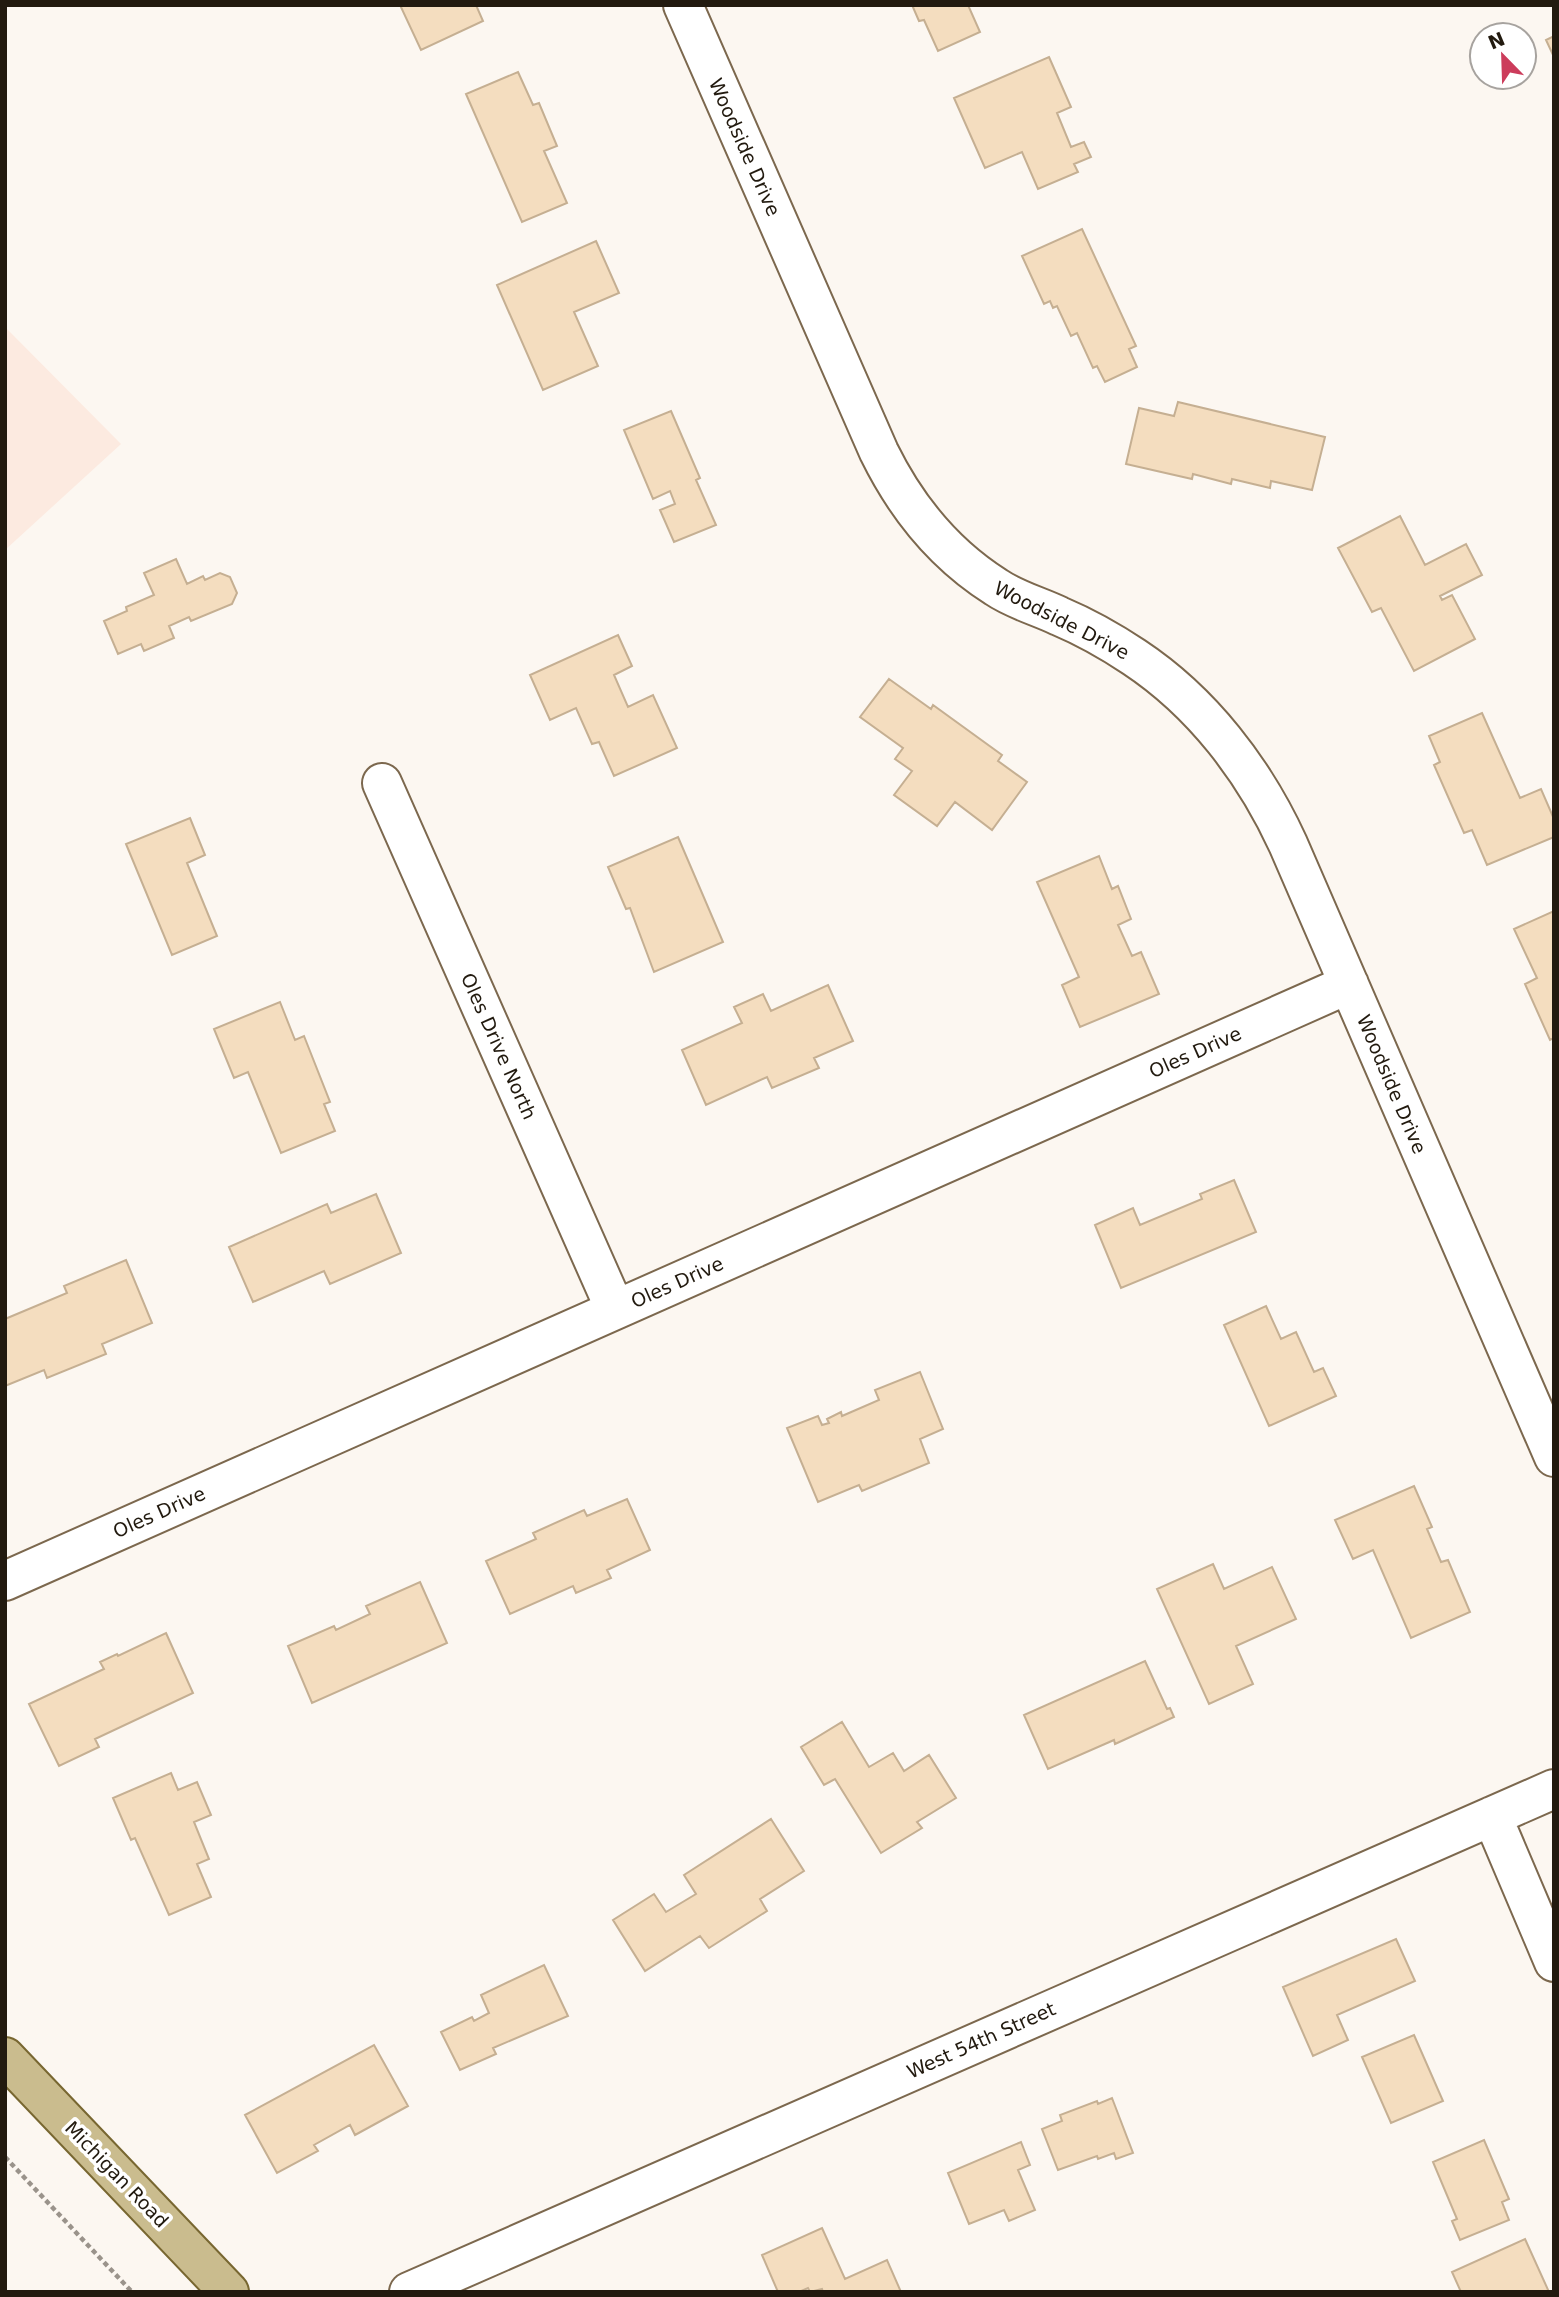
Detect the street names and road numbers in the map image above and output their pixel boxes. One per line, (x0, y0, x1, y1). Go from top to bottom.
street label: Woodside Drive (705, 75, 785, 219)
street label: Woodside Drive (991, 576, 1133, 664)
street label: Oles Drive North (457, 969, 541, 1123)
street label: Woodside Drive (1353, 1011, 1431, 1157)
street label: Oles Drive (1146, 1022, 1244, 1082)
street label: Oles Drive (628, 1252, 726, 1312)
street label: Oles Drive (110, 1482, 208, 1542)
street label: West 54th Street (903, 1997, 1059, 2083)
street label: Michigan Road (61, 2116, 173, 2232)

